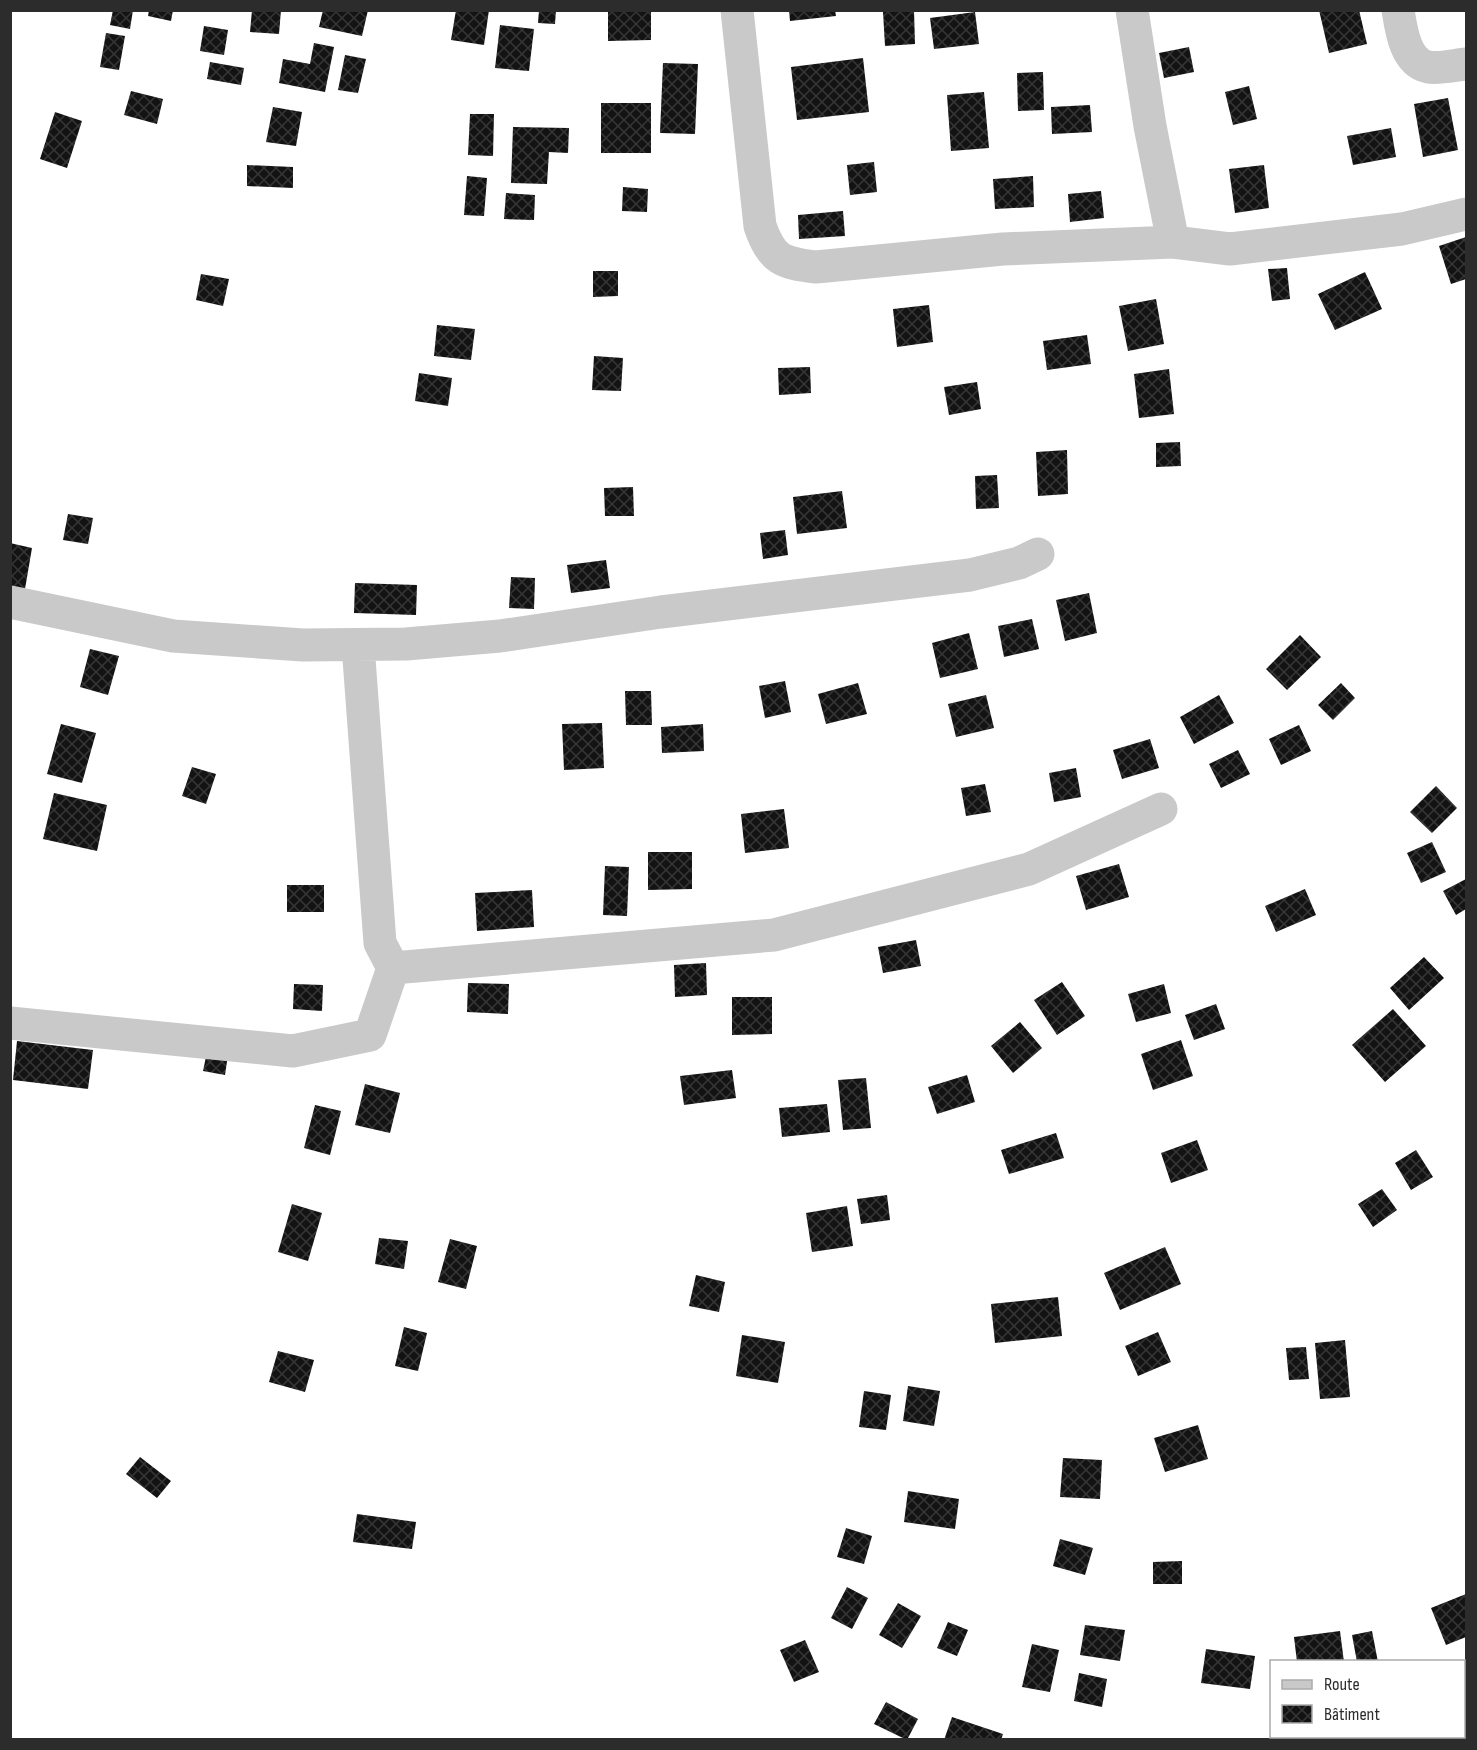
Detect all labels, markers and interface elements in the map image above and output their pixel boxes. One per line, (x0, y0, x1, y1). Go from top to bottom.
legend (1270, 1660, 1465, 1738)
text: Route (1324, 1674, 1360, 1695)
text: Bâtiment (1324, 1704, 1380, 1725)

